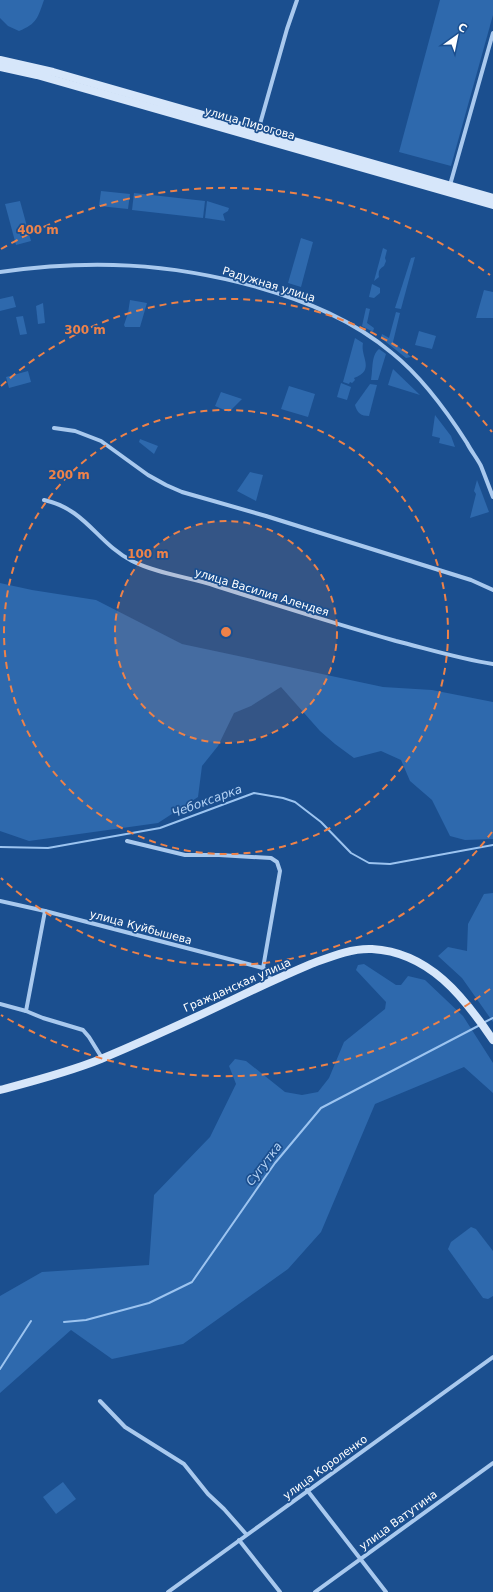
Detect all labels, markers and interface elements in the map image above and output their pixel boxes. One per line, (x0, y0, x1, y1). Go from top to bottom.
north arrow (437, 16, 477, 56)
text: С (455, 20, 469, 36)
street label: улица Пирогова (203, 104, 296, 143)
text: 400 m (17, 223, 59, 237)
street label: Радужная улица (221, 264, 317, 305)
text: 300 m (64, 323, 106, 337)
text: 200 m (48, 468, 90, 482)
text: 100 m (127, 547, 169, 561)
street label: улица Василия Алендея (193, 566, 331, 619)
centre of rings (219, 625, 233, 639)
water label: Чебоксарка (170, 782, 244, 820)
street label: улица Куйбышева (88, 908, 193, 947)
street label: Гражданская улица (181, 956, 293, 1015)
water label: Сугутка (243, 1140, 285, 1188)
street label: улица Короленко (281, 1432, 370, 1502)
street label: улица Ватутина (357, 1488, 440, 1553)

